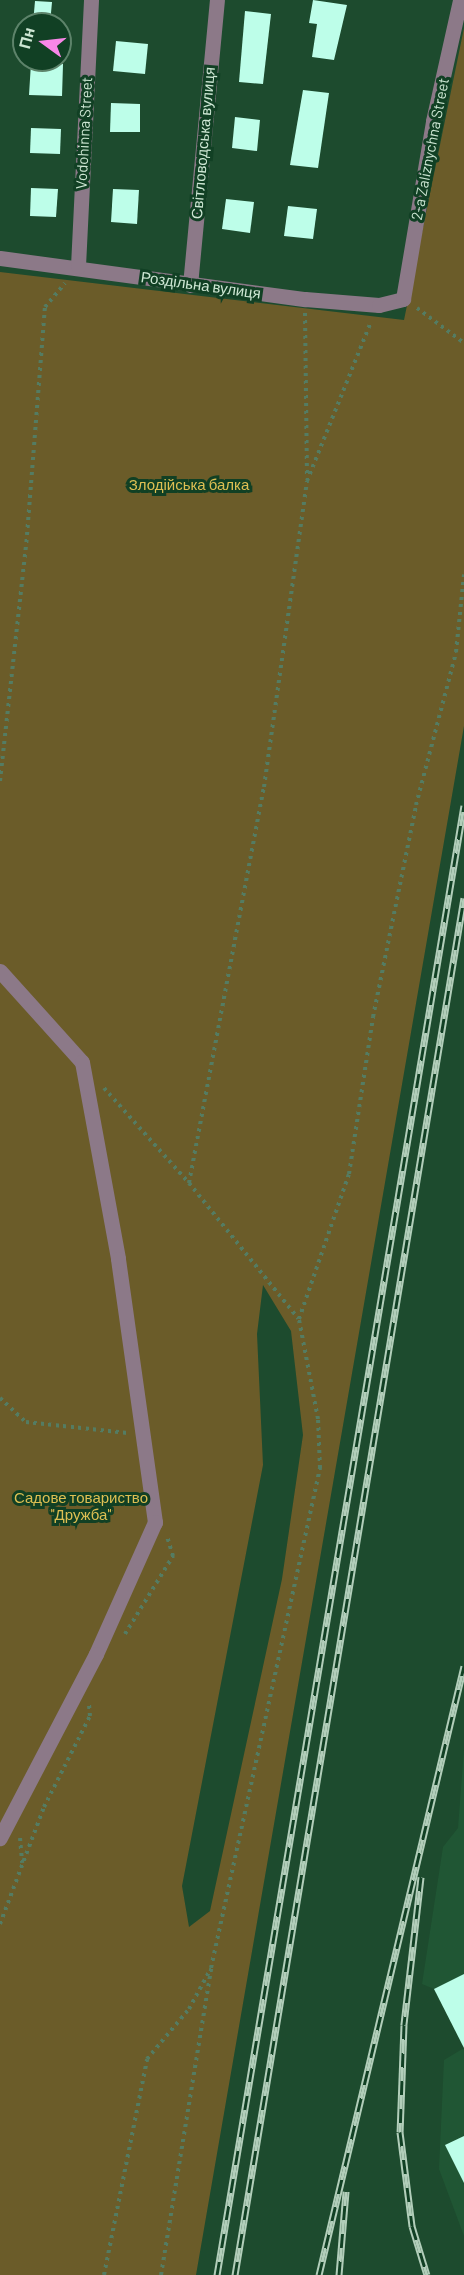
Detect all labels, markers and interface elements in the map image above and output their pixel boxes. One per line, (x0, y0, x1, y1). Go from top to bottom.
north arrow (12, 12, 72, 72)
text: Пн (14, 25, 38, 50)
street label: Світловодська вулиця (187, 66, 219, 220)
street label: Vodohinna Street (72, 76, 96, 190)
street label: 2-a Zaliznychna Street (407, 76, 453, 222)
street label: Роздільна вулиця (140, 268, 262, 302)
park label: Злодійська балка (129, 476, 249, 494)
park label: Садове товариство "Дружба" (14, 1488, 148, 1523)

